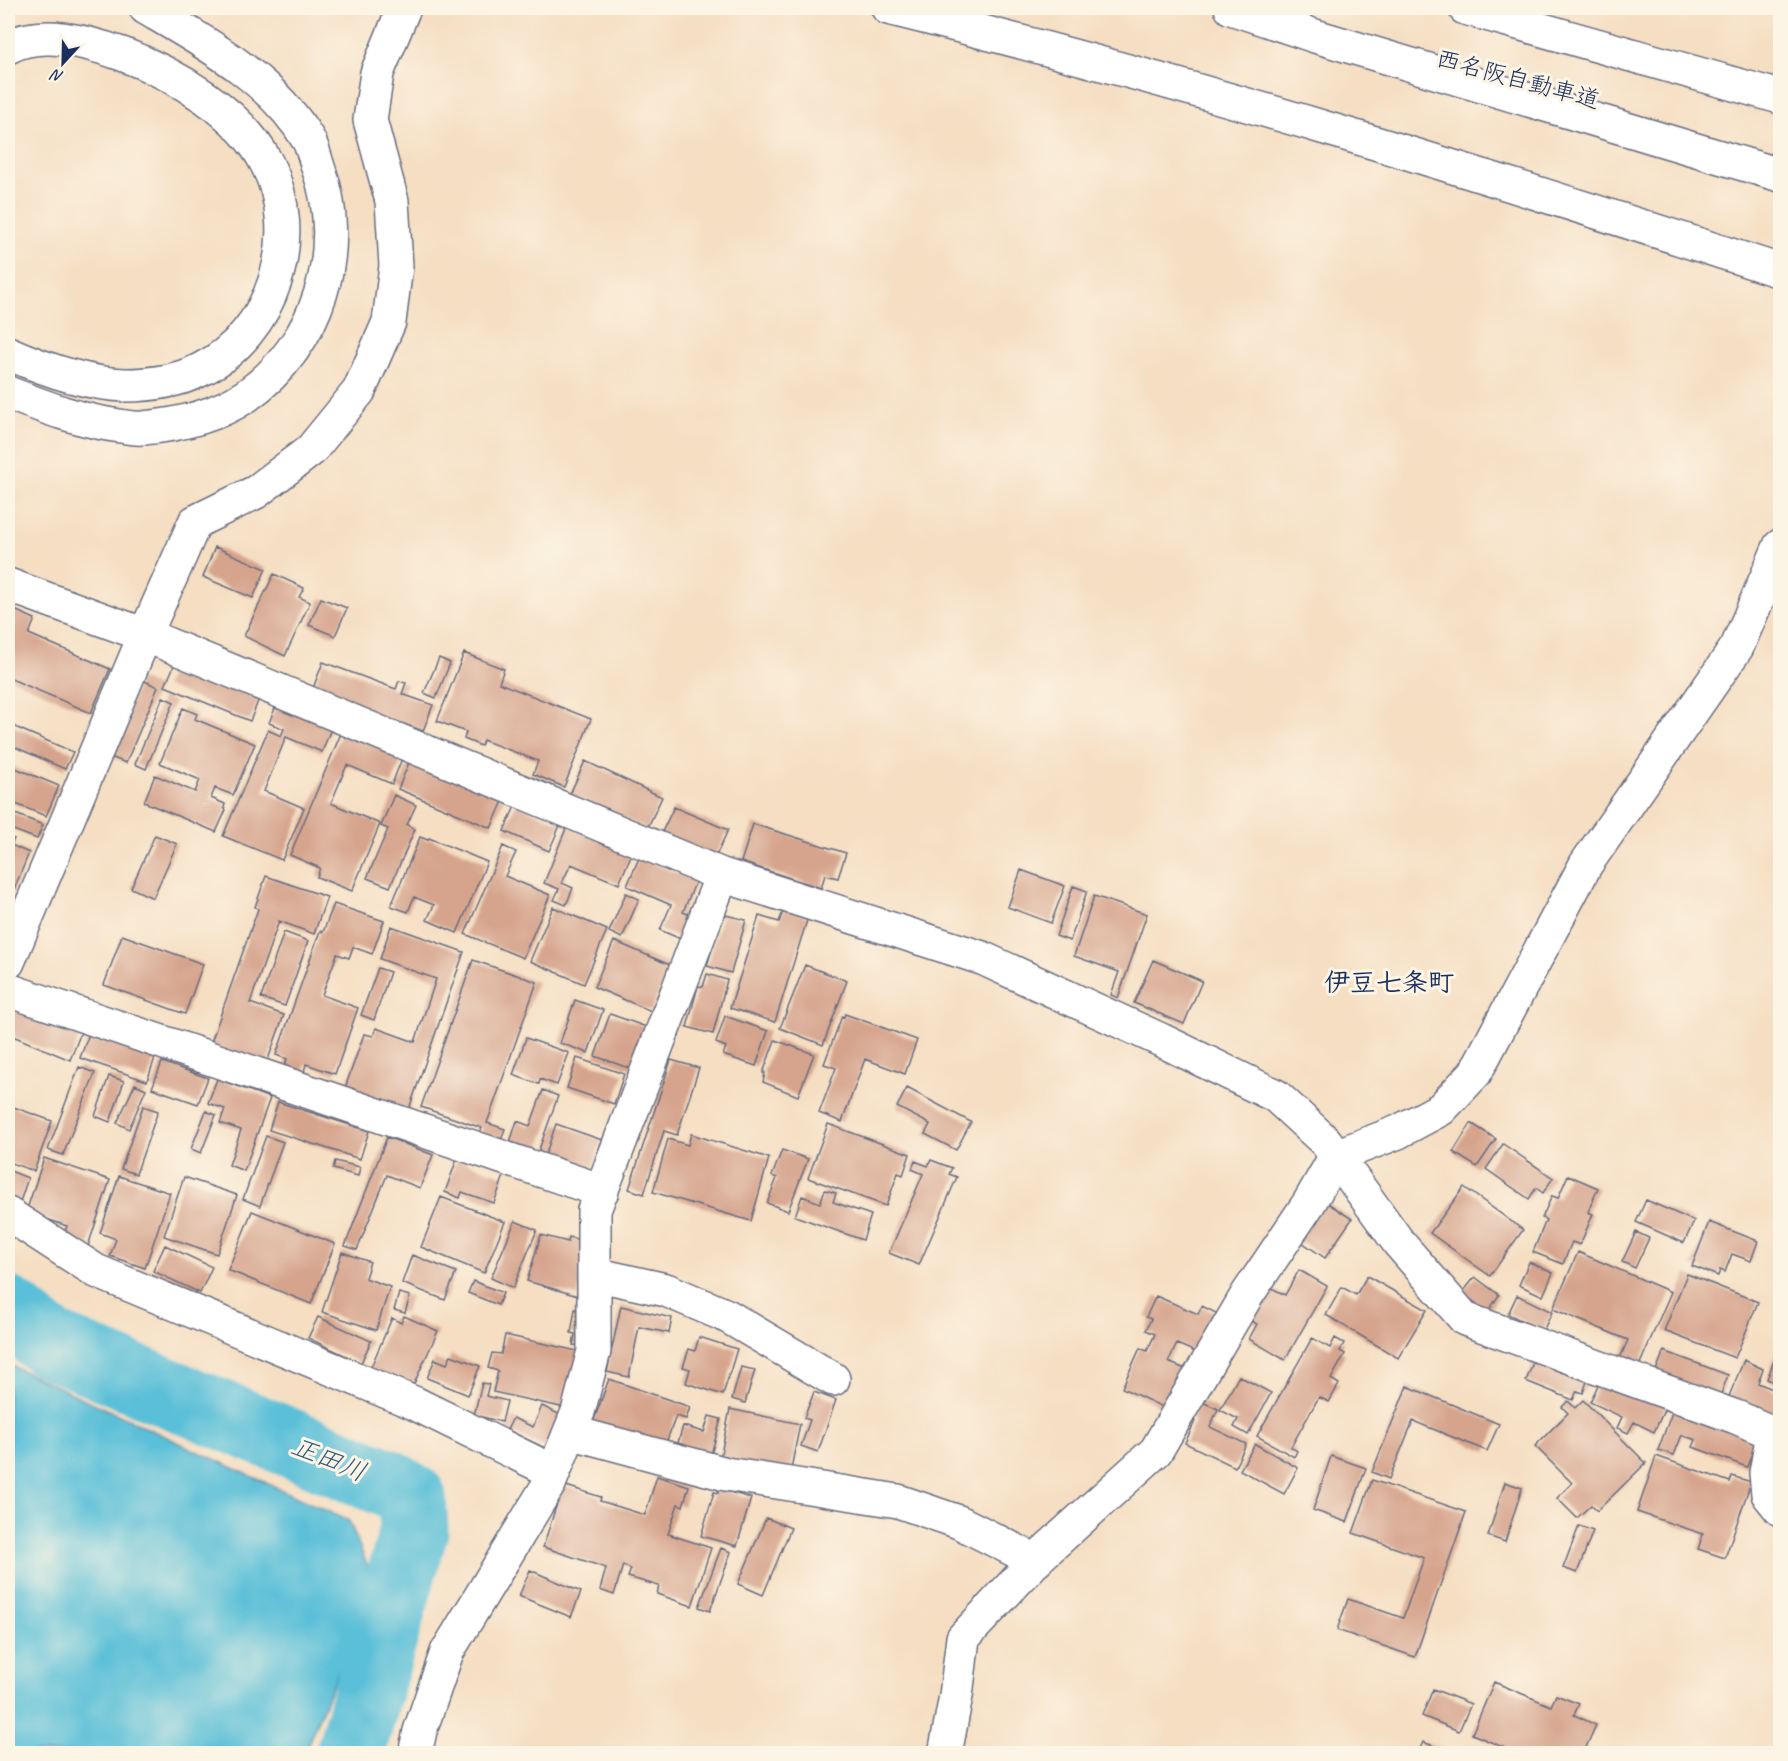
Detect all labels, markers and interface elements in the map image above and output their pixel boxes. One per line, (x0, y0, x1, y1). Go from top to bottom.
north arrow (33, 33, 93, 93)
street label: 西名阪自動車道 (1433, 43, 1603, 115)
text: N (47, 64, 66, 87)
district label: 伊豆七条町 (1324, 966, 1454, 999)
water label: 正田川 (287, 1429, 371, 1489)

